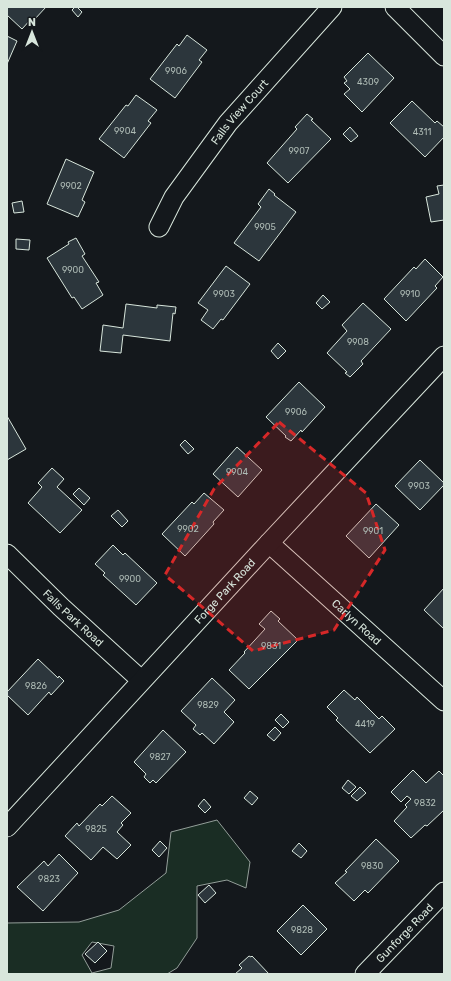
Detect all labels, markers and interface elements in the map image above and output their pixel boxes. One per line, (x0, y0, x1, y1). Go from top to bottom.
north arrow (12, 12, 52, 52)
text: N (28, 16, 36, 29)
house number: 9906 (165, 66, 187, 76)
street label: Falls View Court (208, 76, 271, 147)
house number: 4309 (357, 77, 379, 87)
house number: 9904 (114, 126, 136, 136)
house number: 4311 (413, 127, 431, 137)
house number: 9907 (288, 146, 310, 156)
house number: 9902 (60, 181, 82, 191)
house number: 9905 (254, 222, 276, 232)
house number: 9900 (62, 265, 84, 275)
house number: 9903 (213, 289, 235, 299)
house number: 9910 (400, 289, 420, 299)
house number: 9908 (347, 337, 369, 347)
house number: 9906 (285, 407, 307, 417)
house number: 9904 (226, 467, 248, 477)
house number: 9903 (408, 481, 430, 491)
house number: 9902 (177, 524, 199, 534)
house number: 9901 (363, 526, 383, 536)
street label: Forge Park Road (192, 556, 258, 627)
house number: 9900 (119, 574, 141, 584)
street label: Falls Park Road (40, 587, 106, 649)
street label: Carlyn Road (329, 597, 384, 648)
house number: 9831 (261, 641, 281, 651)
house number: 9826 (25, 681, 47, 691)
house number: 9829 (197, 700, 219, 710)
house number: 4419 (355, 719, 375, 729)
house number: 9827 (150, 752, 171, 762)
house number: 9832 (414, 798, 436, 808)
house number: 9825 (85, 824, 107, 834)
house number: 9830 (361, 861, 383, 871)
house number: 9823 (38, 874, 60, 884)
street label: Gunforge Road (374, 901, 436, 965)
house number: 9828 (291, 925, 313, 935)

